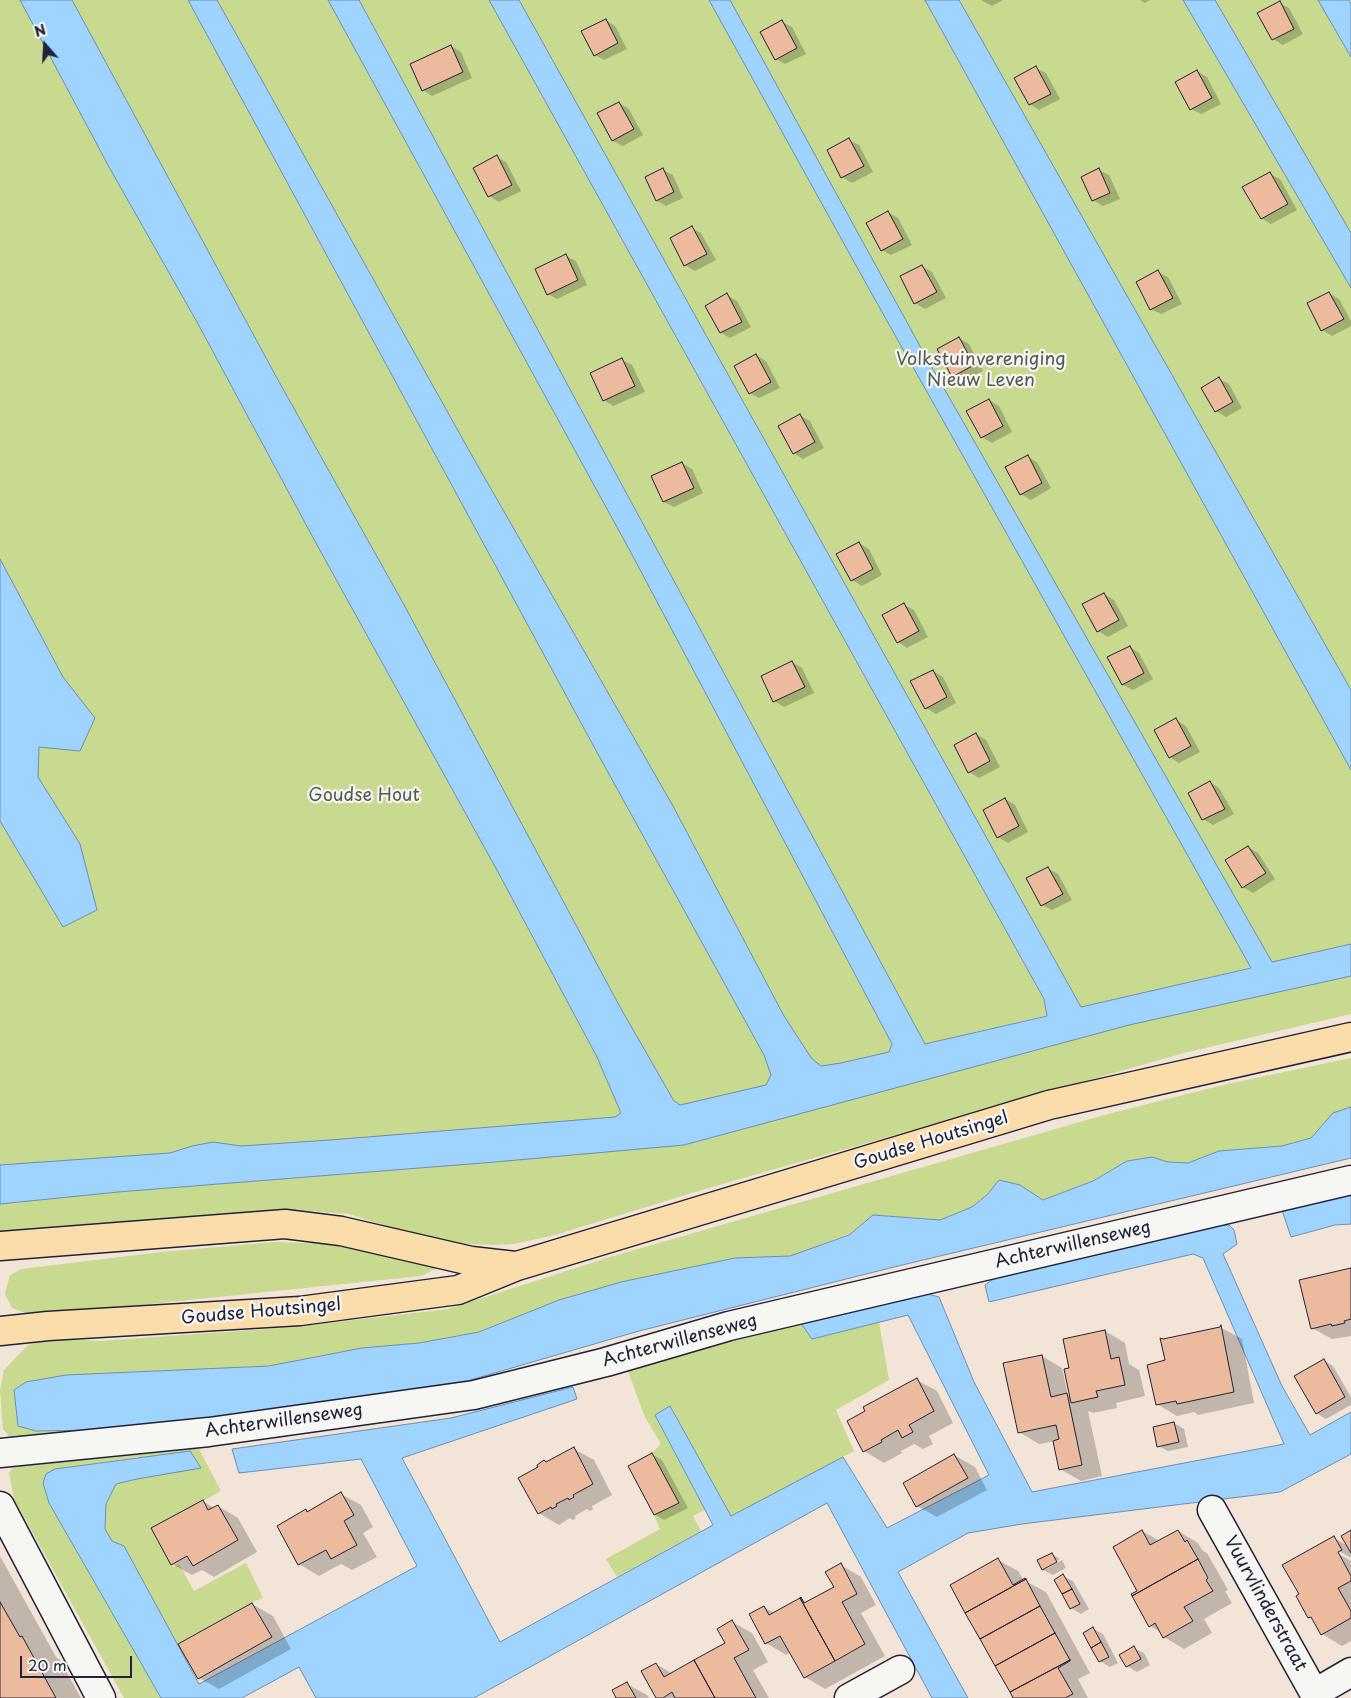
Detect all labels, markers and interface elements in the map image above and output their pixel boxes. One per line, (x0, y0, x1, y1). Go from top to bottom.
text: N (31, 19, 49, 42)
north arrow (20, 20, 70, 70)
park label: Volkstuinvereniging Nieuw Leven (896, 349, 1066, 392)
park label: Goudse Hout (308, 785, 420, 807)
street label: Goudse Houtsingel (851, 1107, 1011, 1175)
street label: Achterwillenseweg (993, 1217, 1153, 1273)
street label: Goudse Houtsingel (180, 1294, 342, 1330)
street label: Achterwillenseweg (600, 1310, 760, 1372)
street label: Achterwillenseweg (204, 1399, 364, 1443)
street label: Vuurvlinderstraat (1219, 1533, 1311, 1675)
scale bar (22, 1646, 135, 1678)
text: 20 m (28, 1653, 67, 1676)

